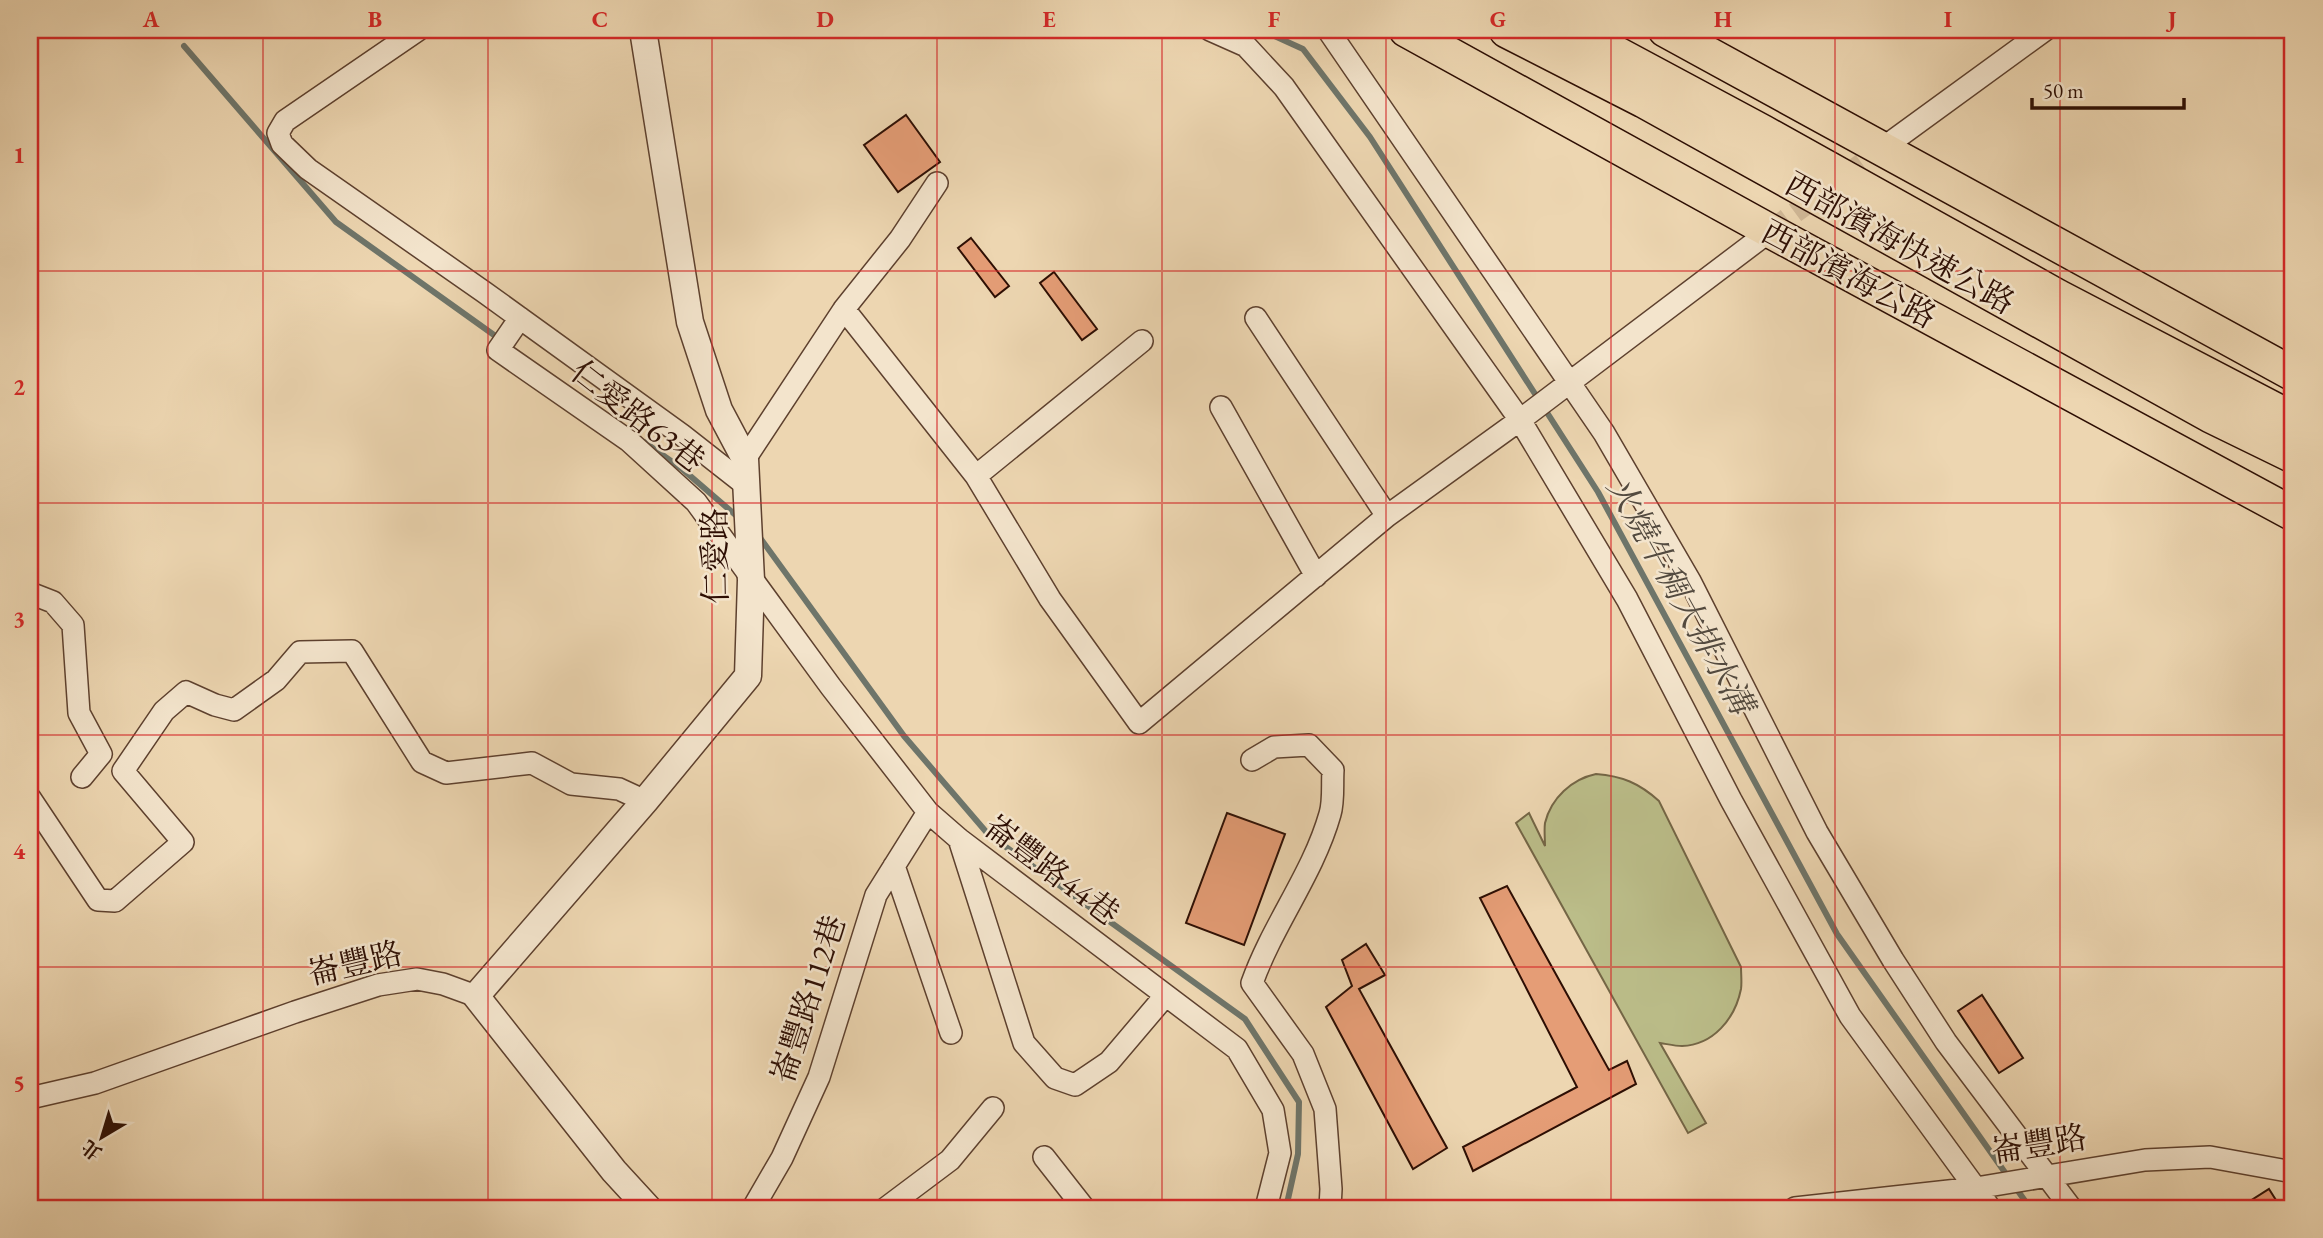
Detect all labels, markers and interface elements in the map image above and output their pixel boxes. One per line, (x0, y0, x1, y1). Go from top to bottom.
text: A (142, 4, 160, 34)
text: B (368, 4, 382, 34)
text: C (592, 4, 608, 34)
text: D (816, 4, 834, 34)
text: E (1042, 4, 1056, 34)
text: F (1268, 4, 1281, 34)
text: G (1490, 4, 1506, 34)
text: H (1714, 4, 1732, 34)
text: I (1944, 4, 1952, 34)
text: J (2166, 4, 2177, 34)
scale bar (2032, 66, 2185, 110)
text: 50 m (2043, 77, 2084, 104)
text: 1 (13, 140, 25, 170)
street label: 西部濱海快速公路 (1778, 163, 2022, 323)
street label: 西部濱海公路 (1754, 210, 1944, 338)
street label: 仁愛路63巷 (563, 351, 713, 481)
text: 2 (13, 372, 25, 402)
water label: 火燒牛稠大排水溝 (1598, 469, 1766, 725)
street label: 仁愛路 (693, 508, 737, 604)
text: 3 (13, 604, 25, 634)
street label: 崙豐路44巷 (976, 805, 1128, 935)
text: 4 (13, 836, 26, 866)
street label: 崙豐路112巷 (761, 910, 855, 1088)
street label: 崙豐路 (303, 932, 407, 994)
text: 5 (13, 1068, 25, 1098)
north arrow (66, 1102, 136, 1172)
street label: 崙豐路 (1988, 1116, 2090, 1172)
text: 北 (77, 1134, 107, 1166)

